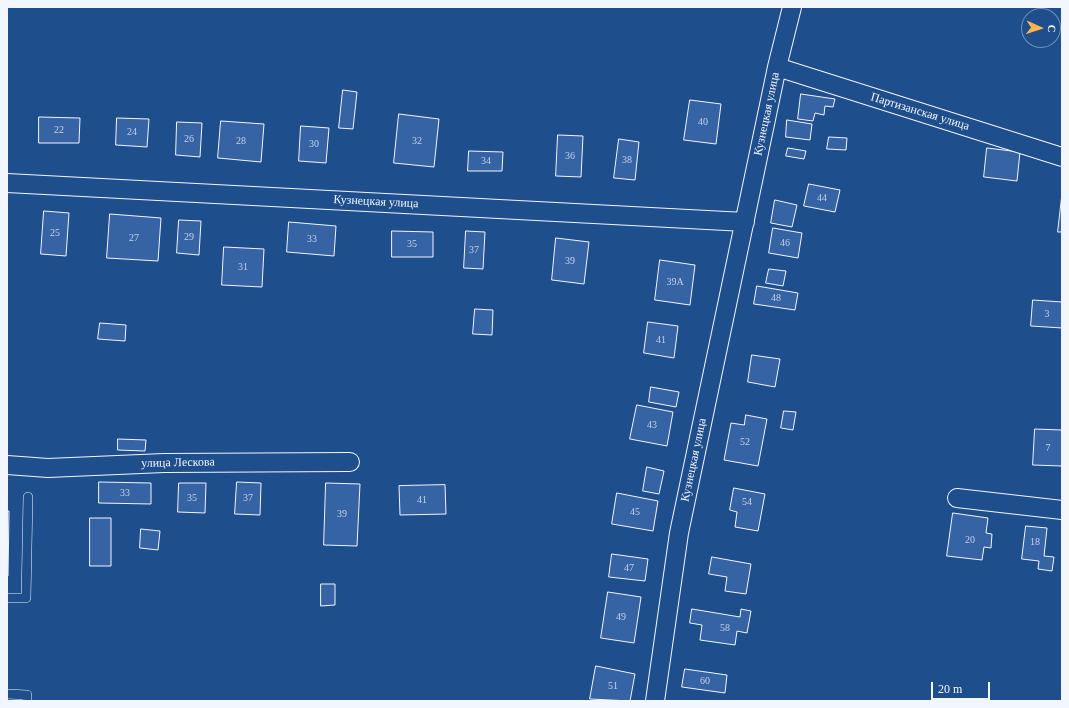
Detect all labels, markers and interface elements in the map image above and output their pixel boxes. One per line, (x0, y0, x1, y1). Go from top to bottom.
north arrow (1021, 8, 1061, 48)
text: С (1046, 24, 1058, 33)
street label: Кузнецкая улица (751, 71, 783, 157)
street label: Партизанская улица (869, 90, 971, 134)
house number: 40 (698, 116, 708, 128)
house number: 22 (54, 124, 64, 136)
house number: 24 (127, 126, 137, 138)
house number: 26 (184, 133, 194, 145)
house number: 28 (236, 135, 246, 147)
house number: 32 (412, 135, 422, 147)
house number: 30 (309, 138, 319, 150)
house number: 36 (565, 150, 575, 162)
house number: 38 (622, 154, 632, 166)
house number: 34 (481, 155, 491, 167)
house number: 44 (817, 192, 827, 204)
street label: Кузнецкая улица (333, 193, 419, 211)
house number: 25 (50, 227, 60, 239)
house number: 29 (184, 231, 194, 243)
house number: 27 (129, 232, 139, 244)
house number: 33 (307, 233, 317, 245)
house number: 46 (780, 237, 790, 249)
house number: 35 (407, 238, 417, 250)
house number: 37 (469, 244, 479, 256)
house number: 39 (565, 255, 575, 267)
house number: 31 (238, 261, 248, 273)
house number: 39А (666, 276, 684, 288)
house number: 48 (771, 292, 781, 304)
house number: 3 (1044, 308, 1050, 320)
house number: 41 (656, 334, 666, 346)
street label: Кузнецкая улица (678, 417, 710, 503)
house number: 43 (647, 419, 657, 431)
house number: 52 (740, 436, 750, 448)
house number: 7 (1046, 442, 1050, 454)
street label: улица Лескова (141, 455, 215, 471)
house number: 33 (120, 487, 130, 499)
house number: 35 (187, 492, 197, 504)
house number: 37 (243, 492, 253, 504)
house number: 41 (417, 494, 427, 506)
house number: 54 (742, 496, 752, 508)
house number: 45 (630, 506, 640, 518)
house number: 39 (337, 508, 347, 520)
house number: 20 (965, 534, 975, 546)
house number: 18 (1030, 536, 1040, 548)
house number: 47 (624, 562, 634, 574)
house number: 49 (616, 611, 626, 623)
house number: 58 (720, 622, 730, 634)
scale bar (933, 674, 992, 700)
house number: 60 (700, 675, 710, 687)
house number: 51 (608, 680, 618, 692)
text: 20 m (938, 682, 962, 696)

